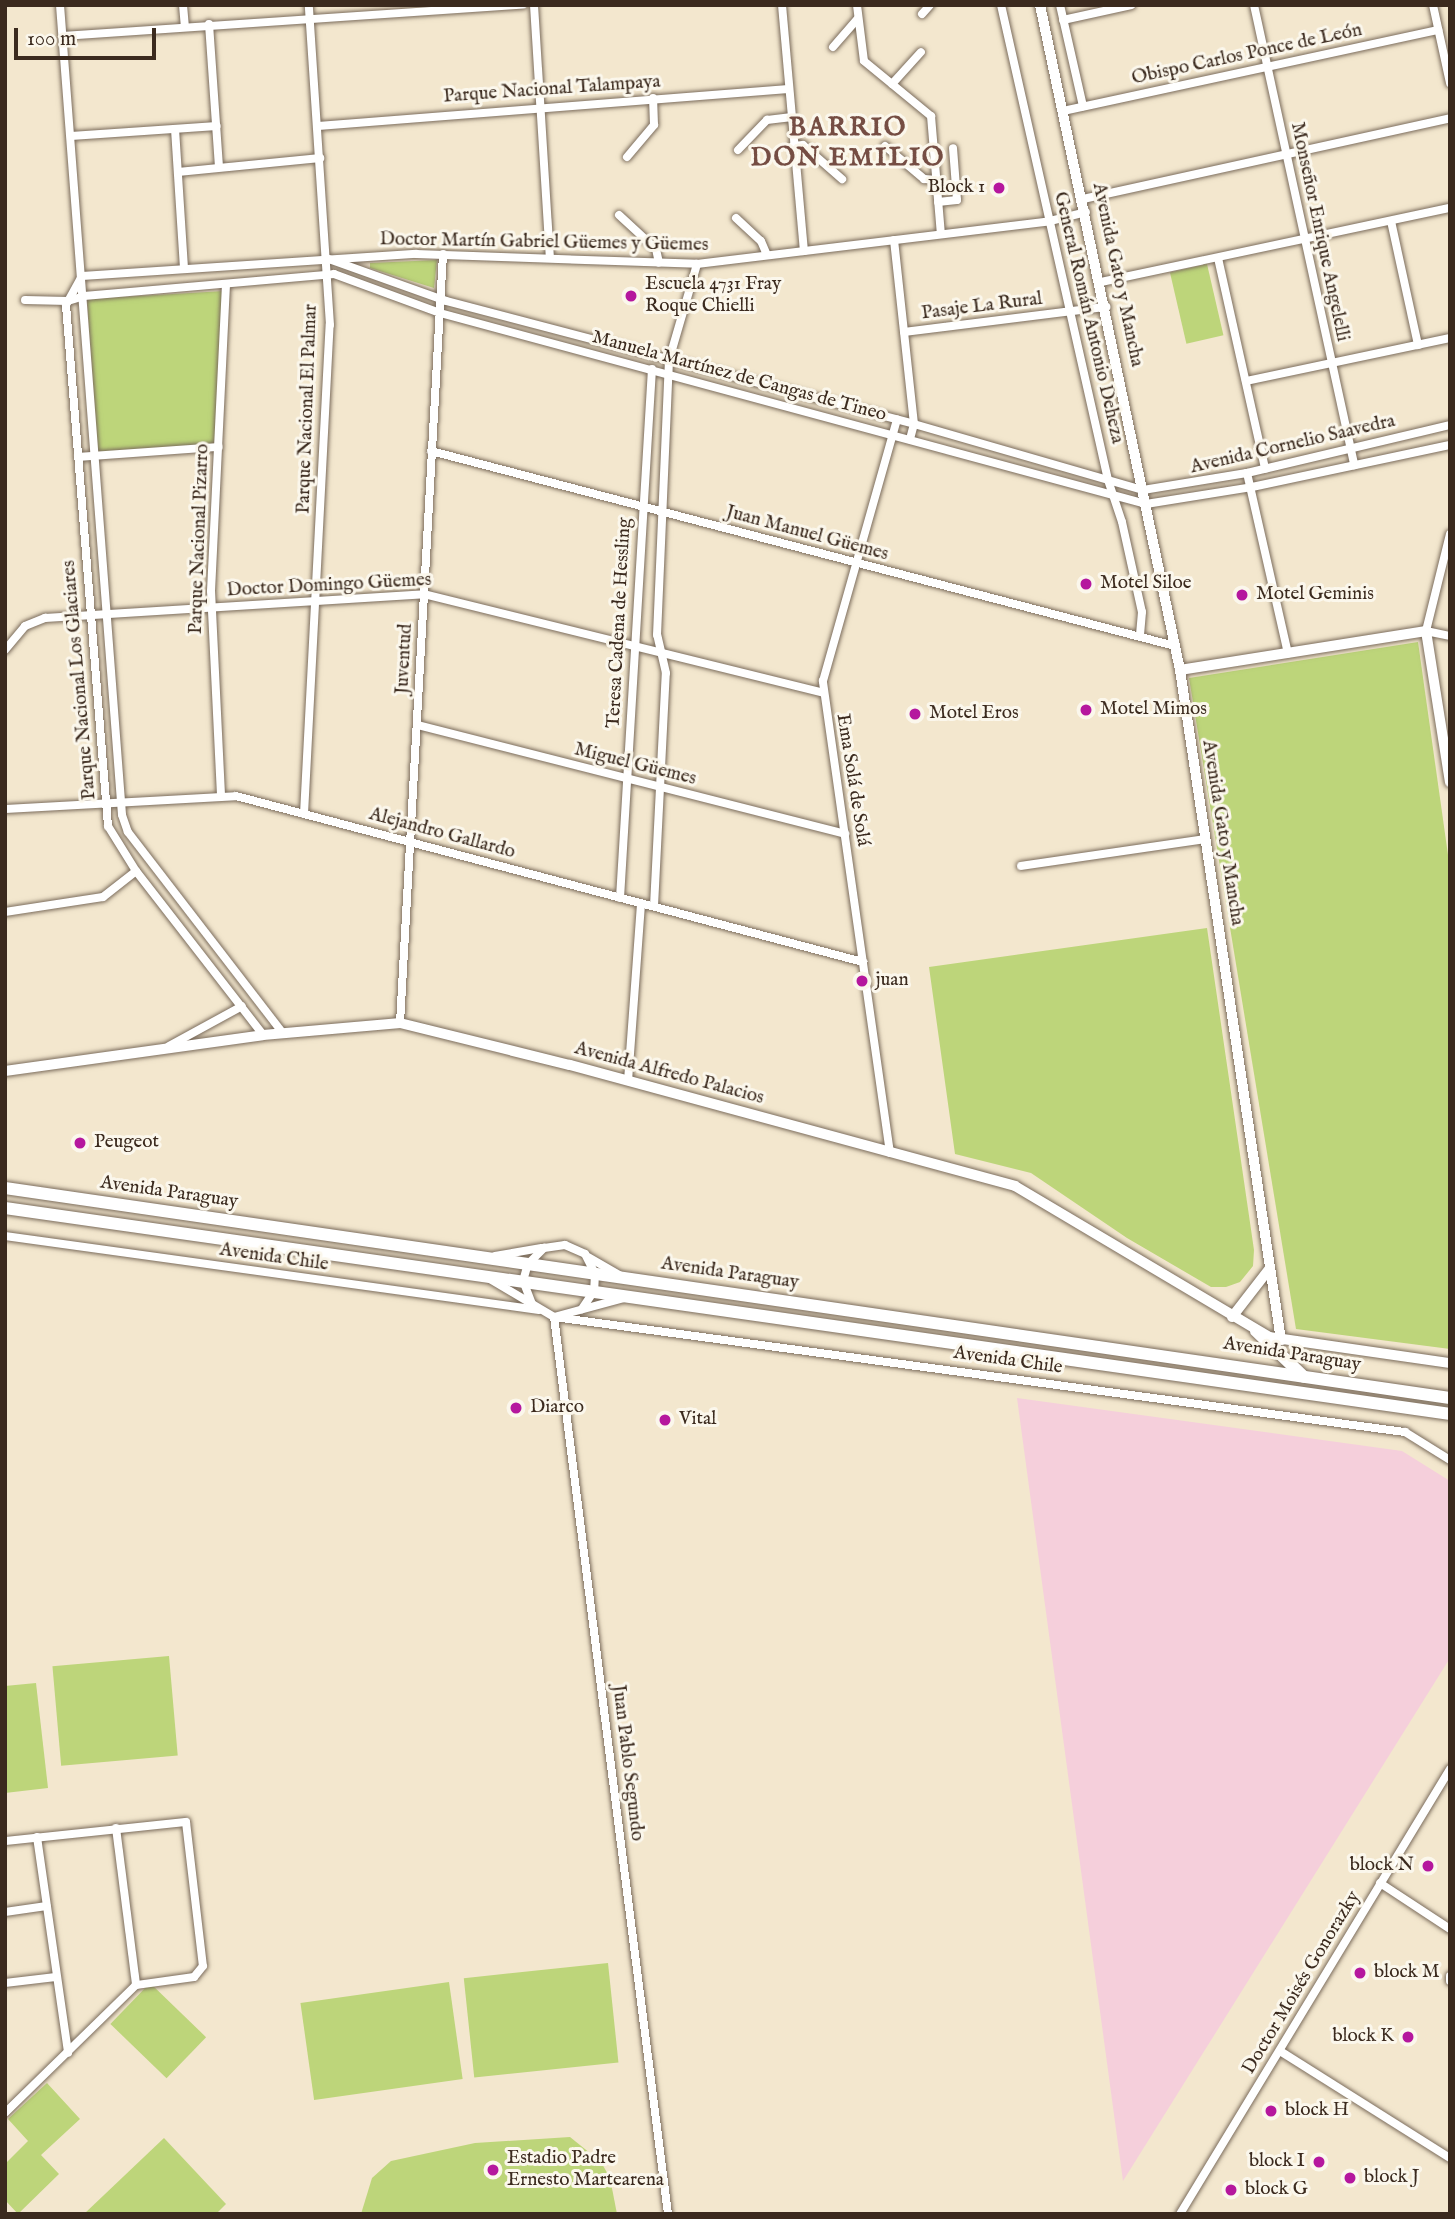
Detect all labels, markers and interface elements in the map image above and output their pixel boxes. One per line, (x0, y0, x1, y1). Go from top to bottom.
scale bar (18, 14, 159, 58)
street label: Obispo Carlos Ponce de León (1130, 19, 1364, 91)
text: 100 m (27, 26, 76, 53)
street label: Parque Nacional Talampaya (443, 71, 661, 109)
district label: BARRIO DON EMILIO (752, 112, 944, 174)
street label: Monseñor Enrique Angelelli (1285, 120, 1353, 344)
place label: Block 1 (928, 177, 985, 199)
marker: Block 1 (991, 180, 1007, 196)
street label: Avenida Gato y Mancha (1086, 181, 1148, 369)
street label: General Román Antonio Deheza (1048, 190, 1128, 446)
street label: Doctor Martín Gabriel Güemes y Güemes (379, 229, 709, 257)
place label: Escuela 4731 Fray Roque Chielli (645, 274, 781, 318)
marker: Escuela 4731 Fray Roque Chielli (623, 288, 639, 304)
street label: Pasaje La Rural (920, 288, 1044, 326)
street label: Parque Nacional El Palmar (293, 304, 323, 514)
street label: Manuela Martínez de Cangas de Tineo (589, 327, 889, 427)
street label: Avenida Cornelio Saavedra (1188, 410, 1398, 480)
street label: Parque Nacional Pizarro (185, 443, 215, 635)
street label: Juan Manuel Güemes (723, 501, 891, 567)
street label: Teresa Cadena de Hessling (603, 517, 637, 729)
street label: Parque Nacional Los Glaciares (58, 559, 102, 801)
street label: Doctor Domingo Güemes (226, 569, 432, 603)
place label: Motel Siloe (1100, 573, 1191, 595)
marker: Motel Siloe (1078, 576, 1094, 592)
place label: Motel Geminis (1256, 584, 1374, 606)
marker: Motel Geminis (1234, 587, 1250, 603)
street label: Juventud (392, 623, 418, 695)
place label: Motel Mimos (1100, 699, 1207, 721)
marker: Motel Mimos (1078, 702, 1094, 718)
place label: Motel Eros (929, 703, 1019, 725)
marker: Motel Eros (907, 706, 923, 722)
street label: Ema Solá de Solá (830, 712, 874, 848)
street label: Miguel Güemes (572, 739, 698, 791)
street label: Avenida Gato y Mancha (1196, 739, 1248, 927)
street label: Alejandro Gallardo (366, 804, 518, 864)
place label: juan (876, 970, 909, 992)
marker: juan (854, 973, 870, 989)
street label: Avenida Alfredo Palacios (572, 1038, 766, 1110)
place label: Peugeot (94, 1132, 159, 1154)
marker: Peugeot (72, 1135, 88, 1151)
street label: Avenida Paraguay (99, 1172, 239, 1214)
street label: Avenida Chile (218, 1239, 330, 1277)
street label: Avenida Paraguay (660, 1253, 800, 1295)
street label: Avenida Paraguay (1222, 1333, 1362, 1377)
street label: Avenida Chile (952, 1342, 1064, 1380)
place label: Diarco (530, 1397, 584, 1419)
marker: Diarco (508, 1400, 524, 1416)
place label: Vital (679, 1409, 716, 1431)
marker: Vital (657, 1412, 673, 1428)
street label: Juan Pablo Segundo (606, 1684, 648, 1842)
place label: block N (1350, 1855, 1414, 1877)
marker: block N (1420, 1858, 1436, 1874)
street label: Doctor Moisés Gonorazky (1238, 1887, 1366, 2079)
place label: block M (1374, 1962, 1440, 1984)
marker: block M (1352, 1965, 1368, 1981)
place label: block K (1332, 2026, 1394, 2048)
marker: block K (1400, 2029, 1416, 2045)
place label: block H (1285, 2100, 1349, 2122)
marker: block H (1263, 2103, 1279, 2119)
place label: Estadio Padre Ernesto Martearena (507, 2148, 664, 2192)
place label: block I (1249, 2151, 1305, 2173)
marker: block I (1311, 2154, 1327, 2170)
marker: Estadio Padre Ernesto Martearena (485, 2162, 501, 2178)
place label: block J (1364, 2167, 1420, 2189)
marker: block J (1342, 2170, 1358, 2186)
place label: block G (1245, 2179, 1308, 2201)
marker: block G (1223, 2182, 1239, 2198)

